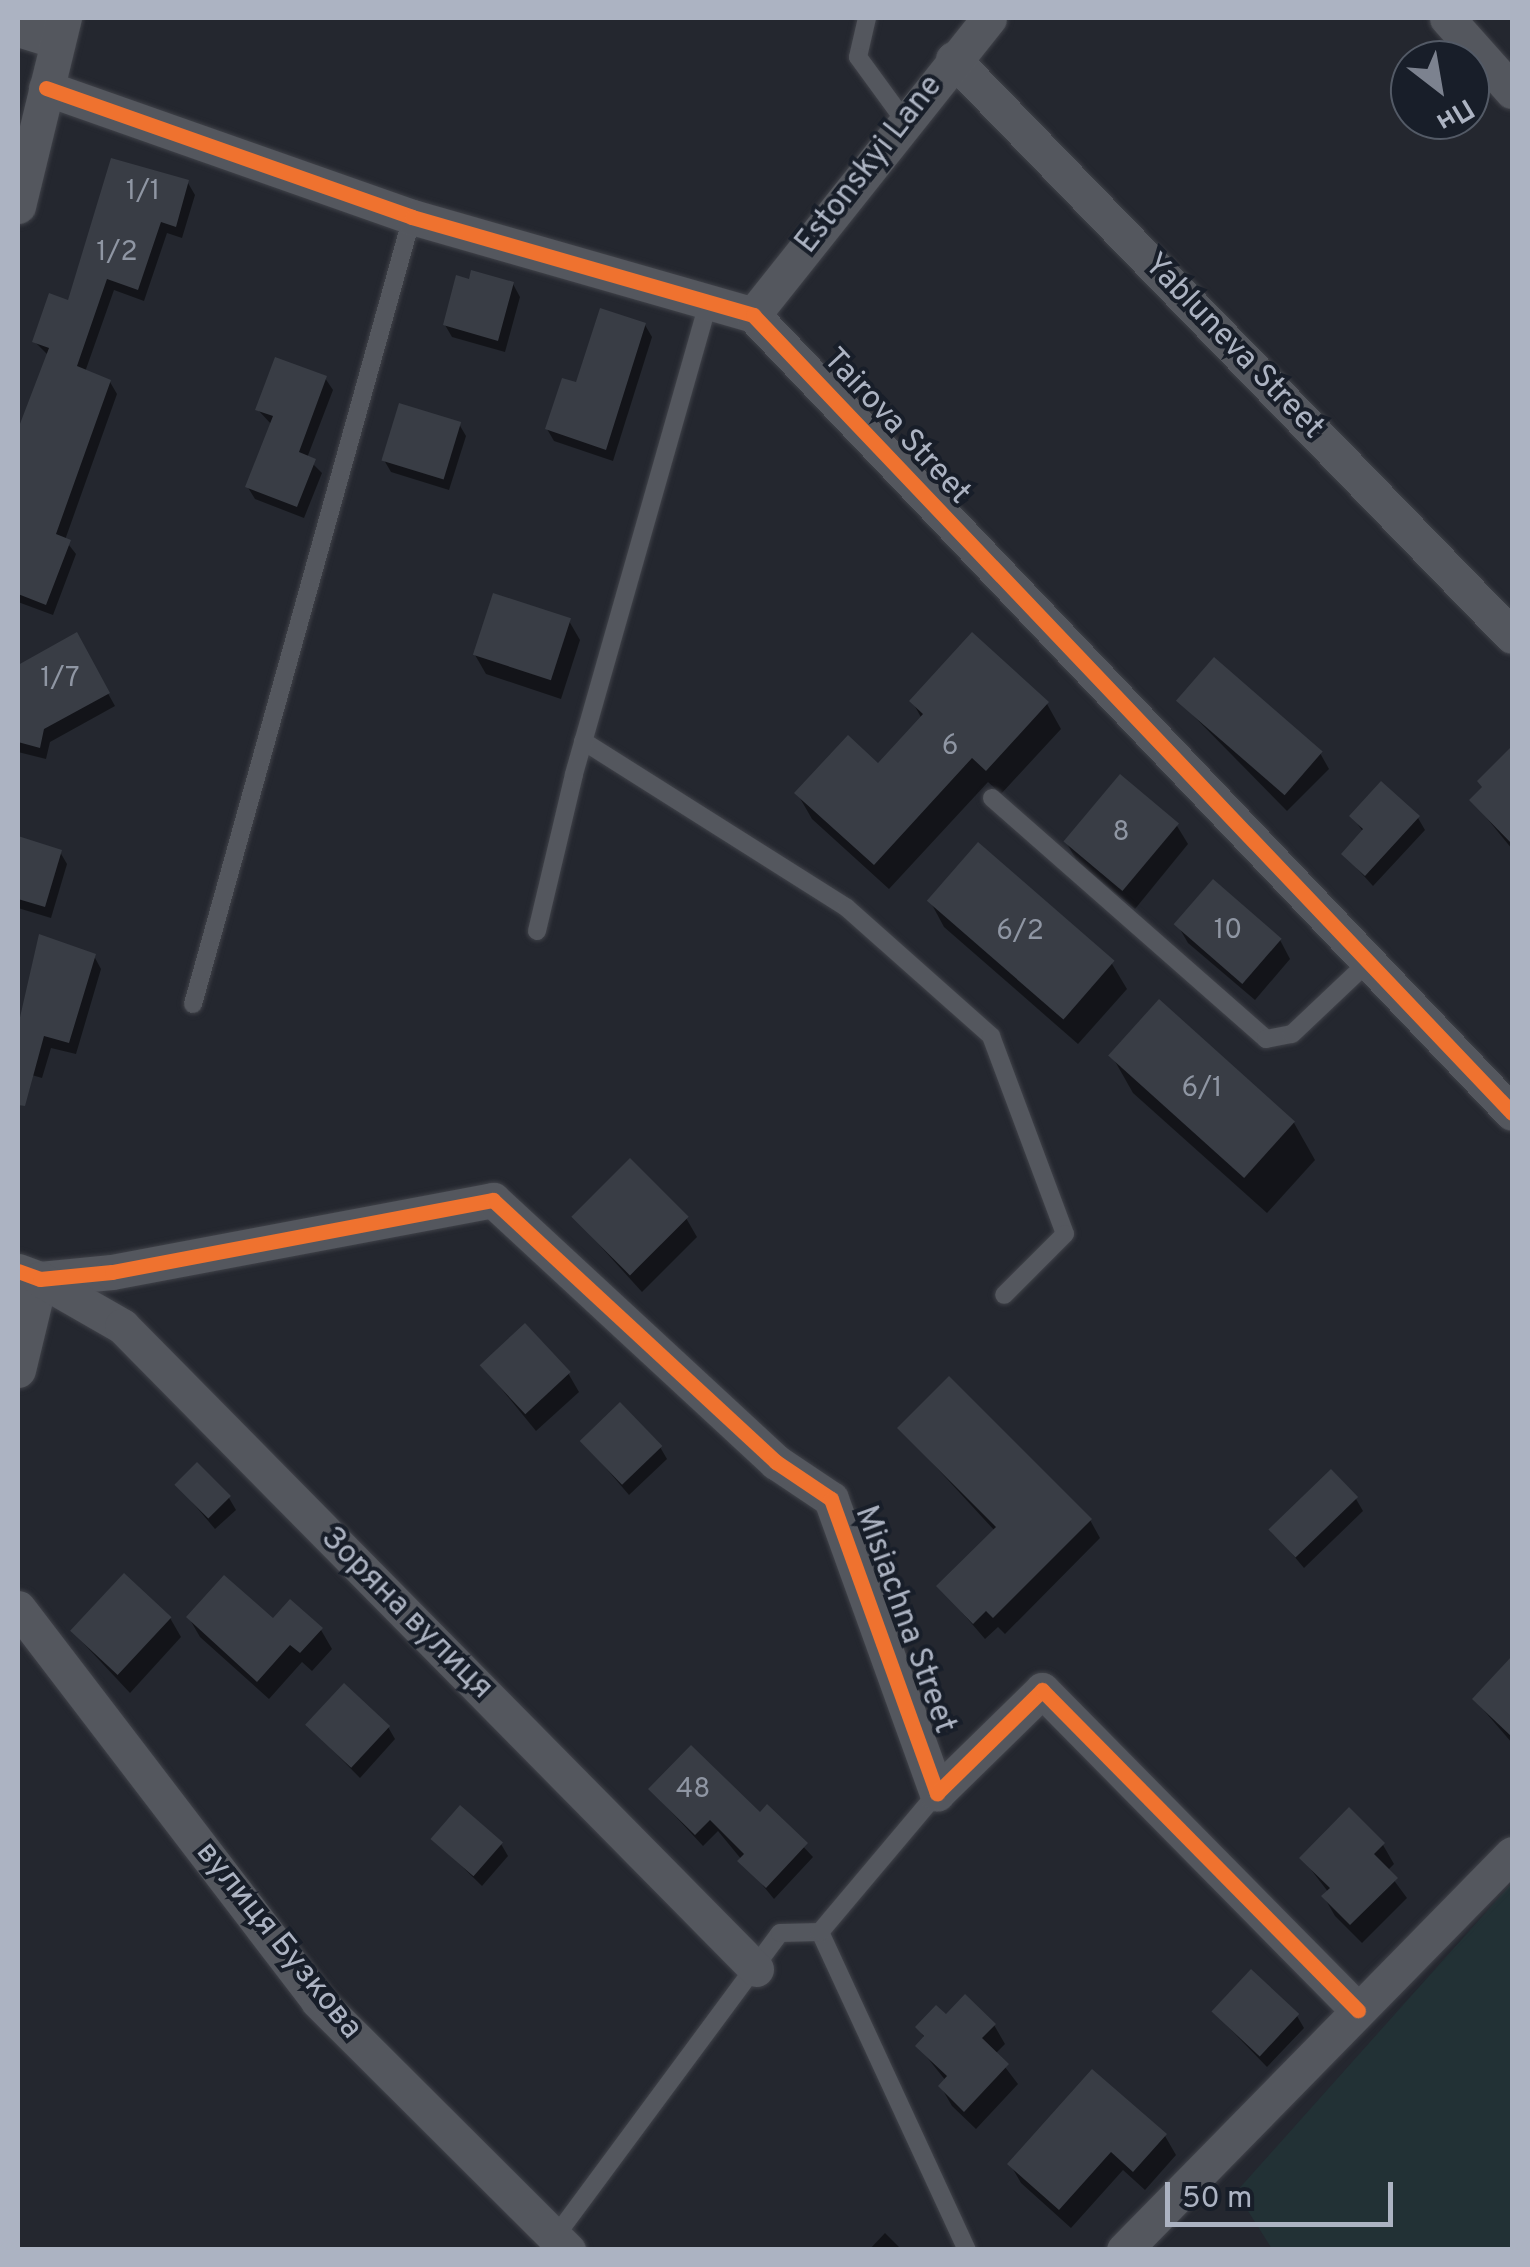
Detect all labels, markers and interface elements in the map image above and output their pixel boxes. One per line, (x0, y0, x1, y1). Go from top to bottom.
north arrow (1390, 40, 1490, 140)
street label: Estonskyi Lane (788, 68, 952, 262)
text: Пн (1429, 89, 1480, 139)
house number: 1/1 (126, 175, 160, 209)
house number: 1/2 (96, 236, 138, 270)
street label: Yabluneva Street (1135, 246, 1331, 448)
street label: Tairova Street (814, 341, 978, 513)
house number: 1/7 (40, 662, 80, 696)
house number: 6 (942, 730, 958, 764)
house number: 8 (1112, 816, 1130, 850)
house number: 10 (1214, 914, 1242, 948)
house number: 6/2 (996, 915, 1044, 949)
house number: 6/1 (1182, 1072, 1222, 1106)
street label: Misiachna Street (845, 1501, 963, 1739)
street label: Зоряна вулиця (312, 1520, 500, 1708)
house number: 48 (676, 1773, 710, 1807)
street label: вулиця Бузкова (187, 1835, 369, 2047)
scale bar (1170, 2162, 1398, 2224)
text: 50 m (1182, 2181, 1252, 2218)

